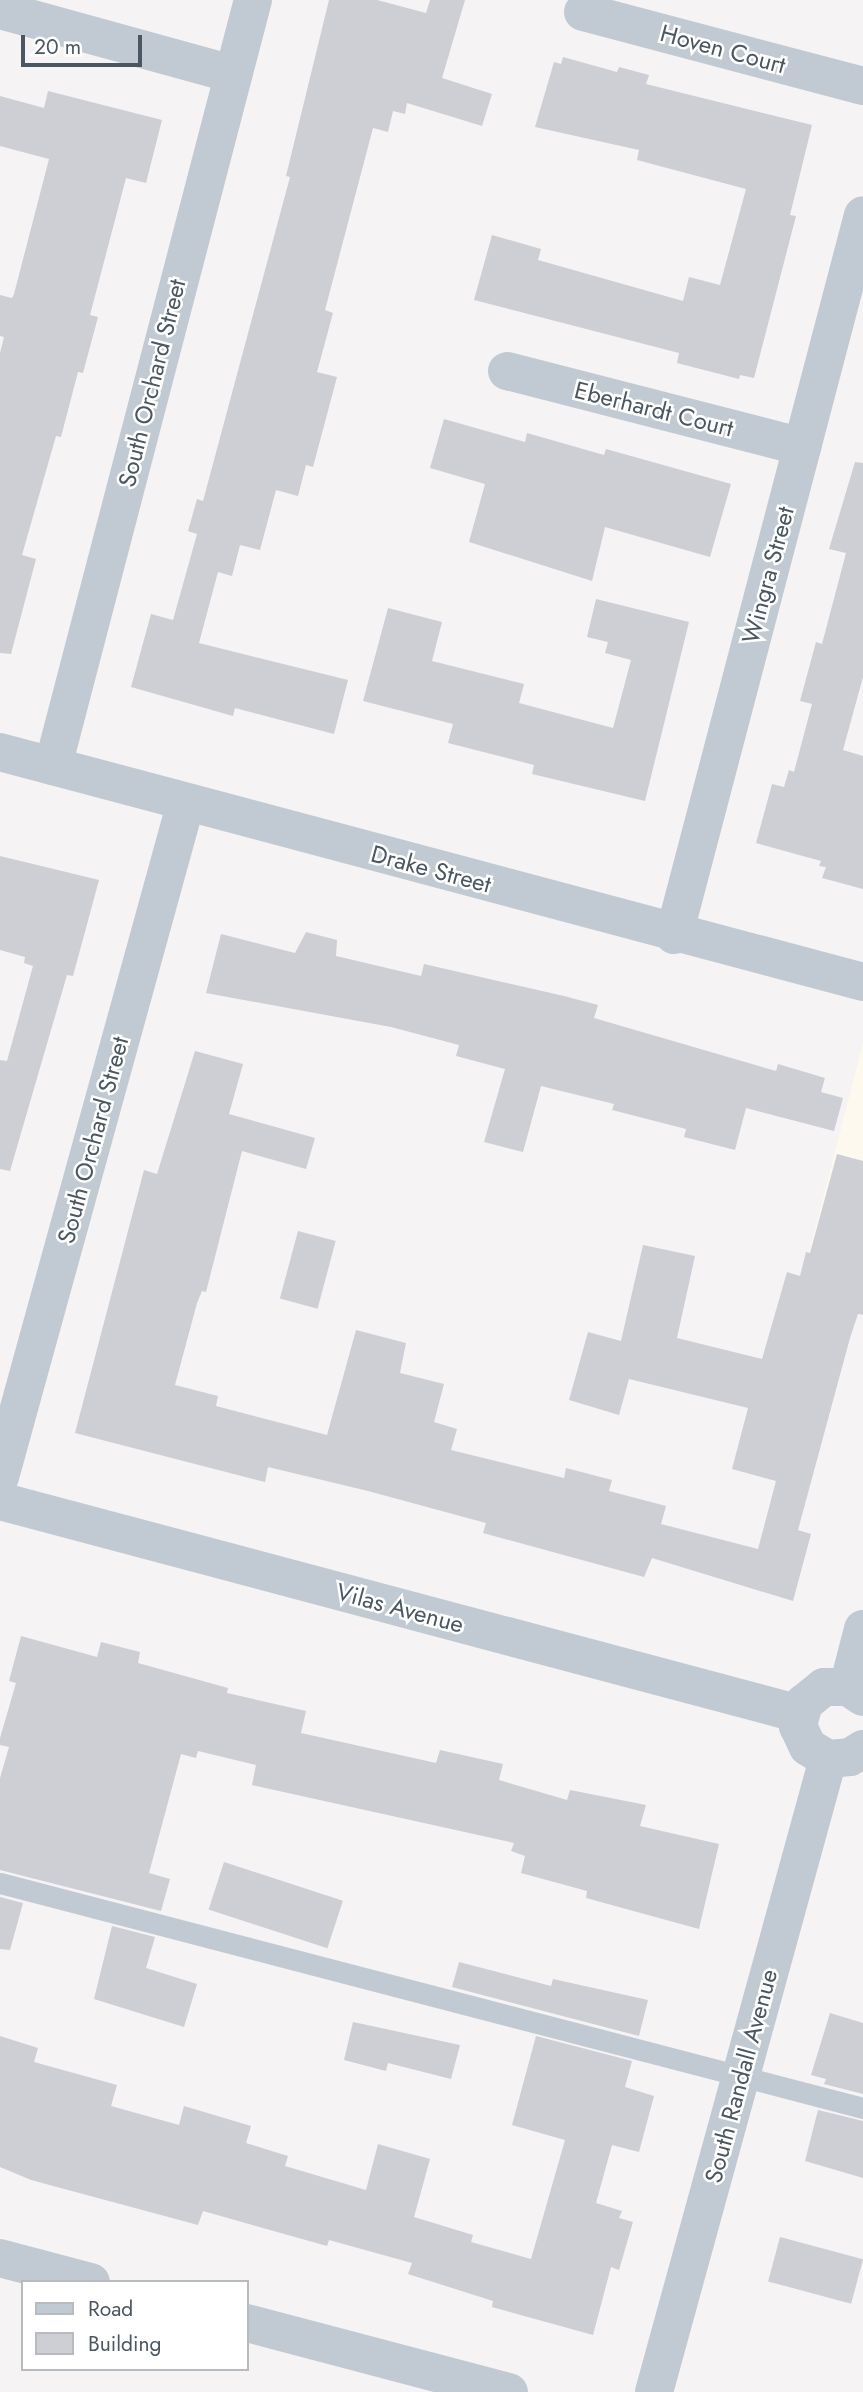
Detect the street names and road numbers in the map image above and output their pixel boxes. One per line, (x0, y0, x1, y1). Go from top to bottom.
street label: Hoven Court (657, 18, 789, 80)
street label: South Orchard Street (112, 276, 192, 490)
street label: Eberhardt Court (572, 375, 736, 443)
street label: Wingra Street (736, 503, 800, 647)
street label: Drake Street (368, 839, 494, 899)
street label: South Orchard Street (51, 1033, 135, 1247)
street label: Vilas Avenue (333, 1577, 467, 1639)
street label: South Randall Avenue (699, 1966, 783, 2186)

